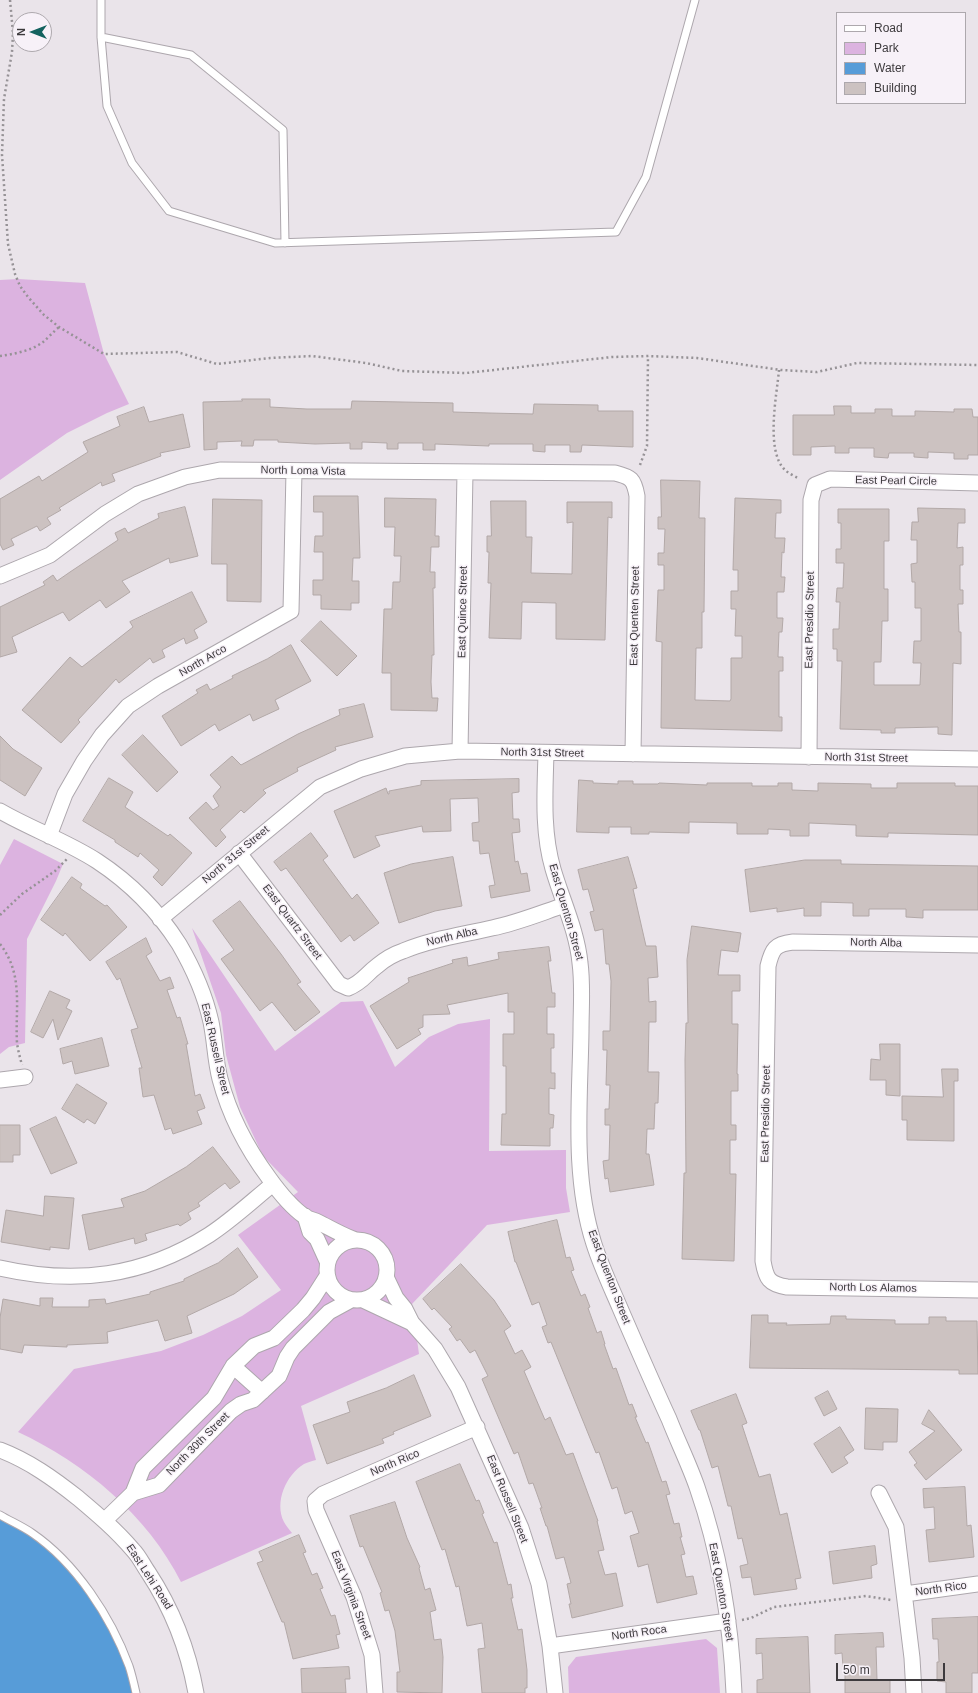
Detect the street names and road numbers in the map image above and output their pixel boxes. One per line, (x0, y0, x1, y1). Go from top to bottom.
street label: North Loma Vista (260, 464, 346, 478)
street label: East Pearl Circle (855, 474, 937, 488)
street label: East Quince Street (456, 566, 470, 658)
street label: East Quenten Street (628, 566, 642, 666)
street label: East Presidio Street (803, 571, 817, 669)
street label: North Arco (177, 642, 229, 680)
street label: North 31st Street (500, 746, 584, 760)
street label: North 31st Street (824, 751, 908, 765)
street label: North 31st Street (200, 823, 272, 887)
street label: East Quenton Street (546, 862, 586, 962)
street label: East Quartz Street (260, 882, 324, 962)
street label: North Alba (425, 925, 479, 949)
street label: North Alba (850, 936, 902, 950)
street label: East Russell Street (198, 1002, 232, 1096)
street label: East Presidio Street (759, 1065, 773, 1163)
street label: East Quenton Street (585, 1228, 633, 1326)
street label: North Los Alamos (829, 1281, 917, 1295)
street label: North 30th Street (164, 1410, 232, 1478)
street label: North Rico (369, 1447, 421, 1479)
street label: East Russell Street (483, 1453, 531, 1545)
street label: East Lehi Road (123, 1542, 175, 1612)
street label: East Quenton Street (706, 1542, 736, 1642)
street label: East Virginia Street (328, 1549, 374, 1641)
street label: North Rico (914, 1579, 968, 1599)
street label: North Roca (611, 1623, 667, 1643)

